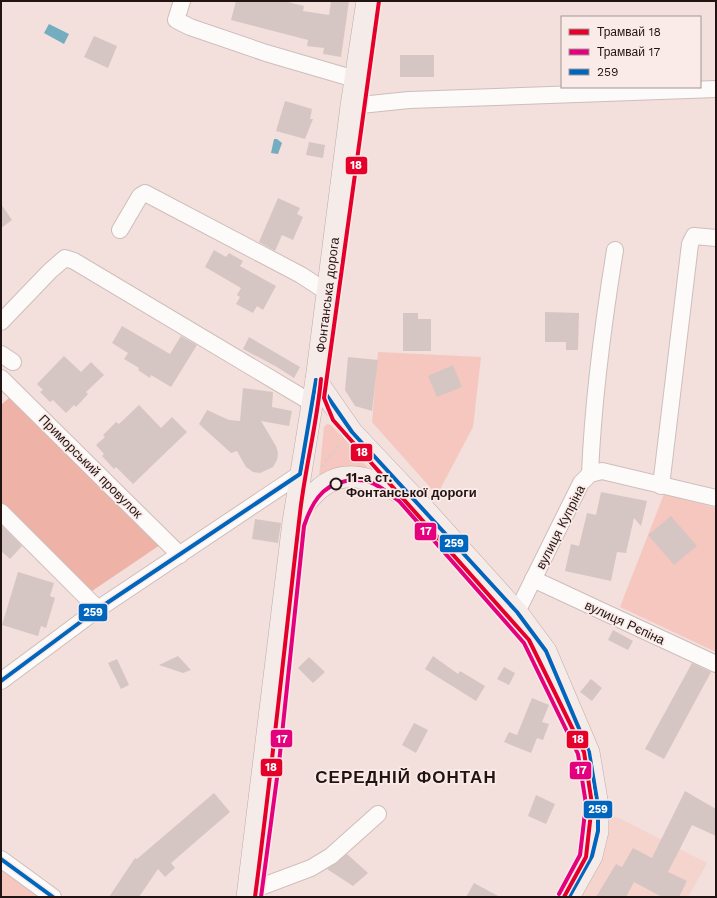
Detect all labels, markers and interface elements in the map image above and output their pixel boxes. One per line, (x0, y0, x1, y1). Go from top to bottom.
legend (561, 16, 701, 88)
text: Трамвай 18 (597, 25, 661, 39)
text: Трамвай 17 (597, 45, 660, 59)
text: 259 (597, 65, 618, 79)
line badge: 18 (345, 156, 368, 175)
text: 18 (350, 159, 362, 172)
street label: Фонтанська дорога (313, 236, 342, 354)
street label: Приморський провулок (36, 412, 146, 521)
line badge: 18 (350, 443, 373, 462)
text: 18 (356, 446, 368, 459)
place label: 11-а ст. Фонтанської дороги (346, 470, 477, 500)
marker: 11-а ст. Фонтанської дороги (329, 477, 343, 491)
street label: вулиця Купріна (533, 482, 588, 572)
line badge: 17 (414, 522, 437, 541)
text: 17 (420, 525, 432, 538)
line badge: 259 (439, 534, 469, 553)
text: 259 (444, 537, 464, 550)
street label: вулиця Рєпіна (583, 597, 668, 648)
line badge: 259 (78, 603, 108, 622)
text: 259 (83, 606, 103, 619)
line badge: 17 (270, 729, 293, 748)
line badge: 18 (566, 730, 589, 749)
text: 17 (276, 733, 288, 746)
text: 18 (572, 733, 584, 746)
line badge: 18 (260, 758, 283, 777)
text: 18 (265, 761, 277, 774)
line badge: 17 (569, 761, 592, 780)
text: 17 (575, 764, 587, 777)
district label: СЕРЕДНІЙ ФОНТАН (315, 767, 497, 787)
line badge: 259 (583, 800, 613, 819)
text: 259 (588, 803, 608, 816)

